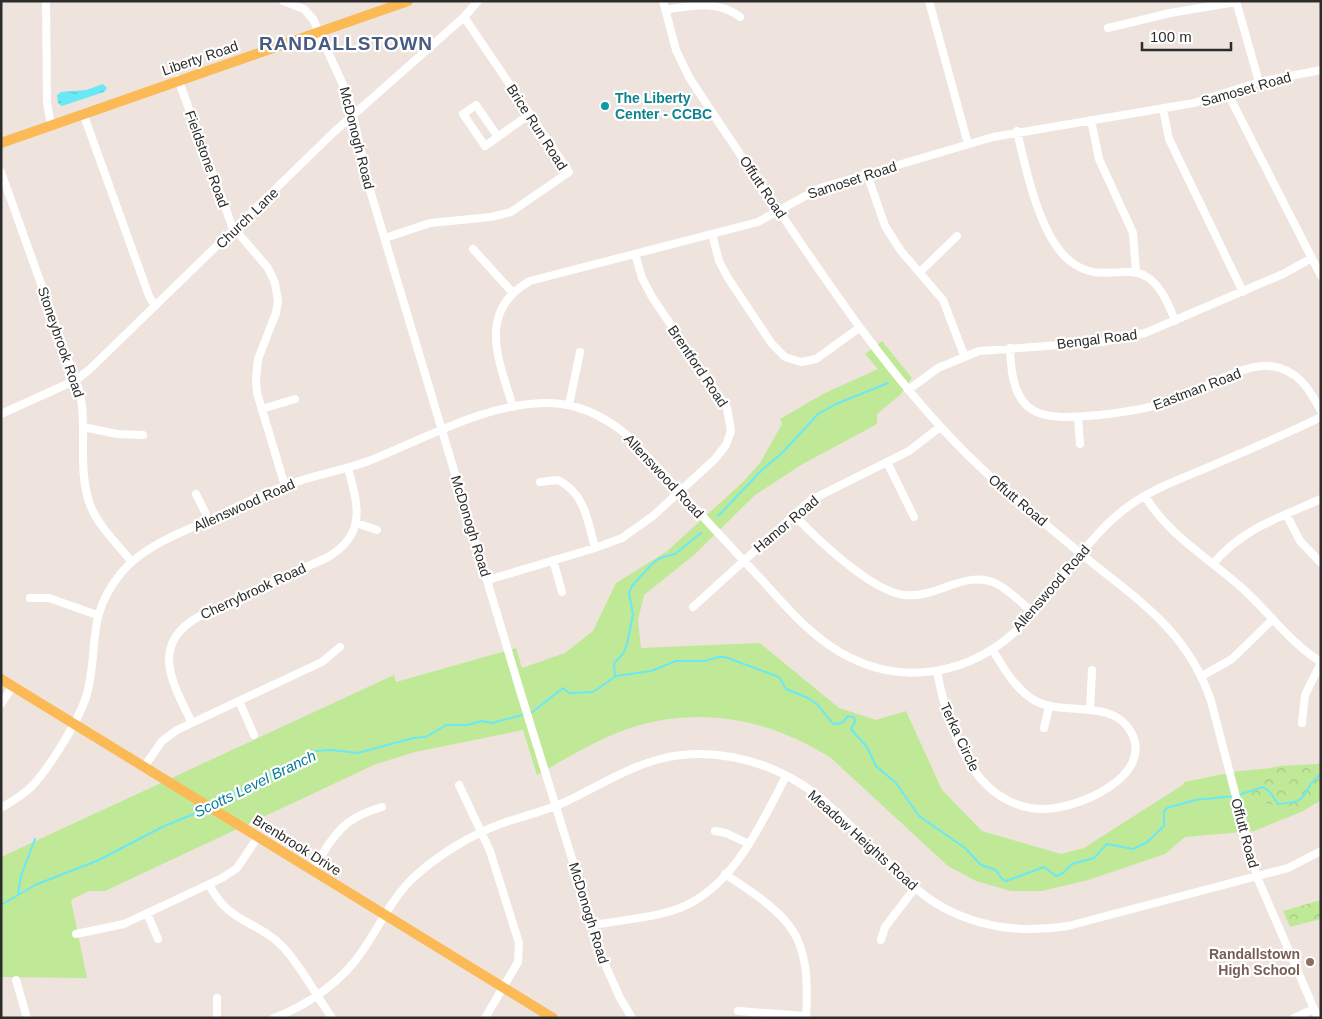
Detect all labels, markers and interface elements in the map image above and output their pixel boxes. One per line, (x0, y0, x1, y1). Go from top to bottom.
scale bar (1142, 20, 1231, 52)
text: 100 m (1150, 28, 1192, 45)
district label: RANDALLSTOWN (259, 33, 433, 54)
street label: Liberty Road (160, 38, 240, 78)
street label: Samoset Road (1199, 69, 1293, 109)
street label: Brice Run Road (503, 81, 571, 173)
street label: McDonogh Road (337, 85, 377, 191)
place label: The Liberty Center - CCBC (615, 90, 712, 122)
marker: The Liberty Center - CCBC (599, 100, 611, 112)
street label: Fieldstone Road (182, 108, 232, 210)
street label: Offutt Road (736, 153, 790, 221)
street label: Samoset Road (805, 158, 899, 202)
street label: Church Lane (213, 184, 282, 252)
street label: Stoneybrook Road (35, 285, 87, 399)
street label: Brentford Road (665, 322, 731, 410)
street label: Bengal Road (1056, 326, 1138, 352)
street label: Eastman Road (1151, 365, 1243, 413)
street label: Allenswood Road (621, 431, 707, 521)
street label: Offutt Road (986, 471, 1050, 529)
street label: McDonogh Road (448, 473, 494, 579)
street label: Allenswood Road (191, 476, 297, 534)
street label: Hamor Road (750, 492, 822, 556)
street label: Allenswood Road (1009, 542, 1093, 634)
street label: Cherrybrook Road (198, 560, 308, 622)
street label: Terka Circle (937, 700, 983, 774)
water label: Scotts Level Branch (191, 747, 318, 820)
street label: Meadow Heights Road (805, 787, 921, 893)
street label: Offutt Road (1228, 796, 1262, 870)
street label: Brenbrook Drive (250, 811, 344, 879)
street label: McDonogh Road (566, 860, 612, 966)
place label: Randallstown High School (1209, 946, 1300, 978)
marker: Randallstown High School (1304, 956, 1316, 968)

